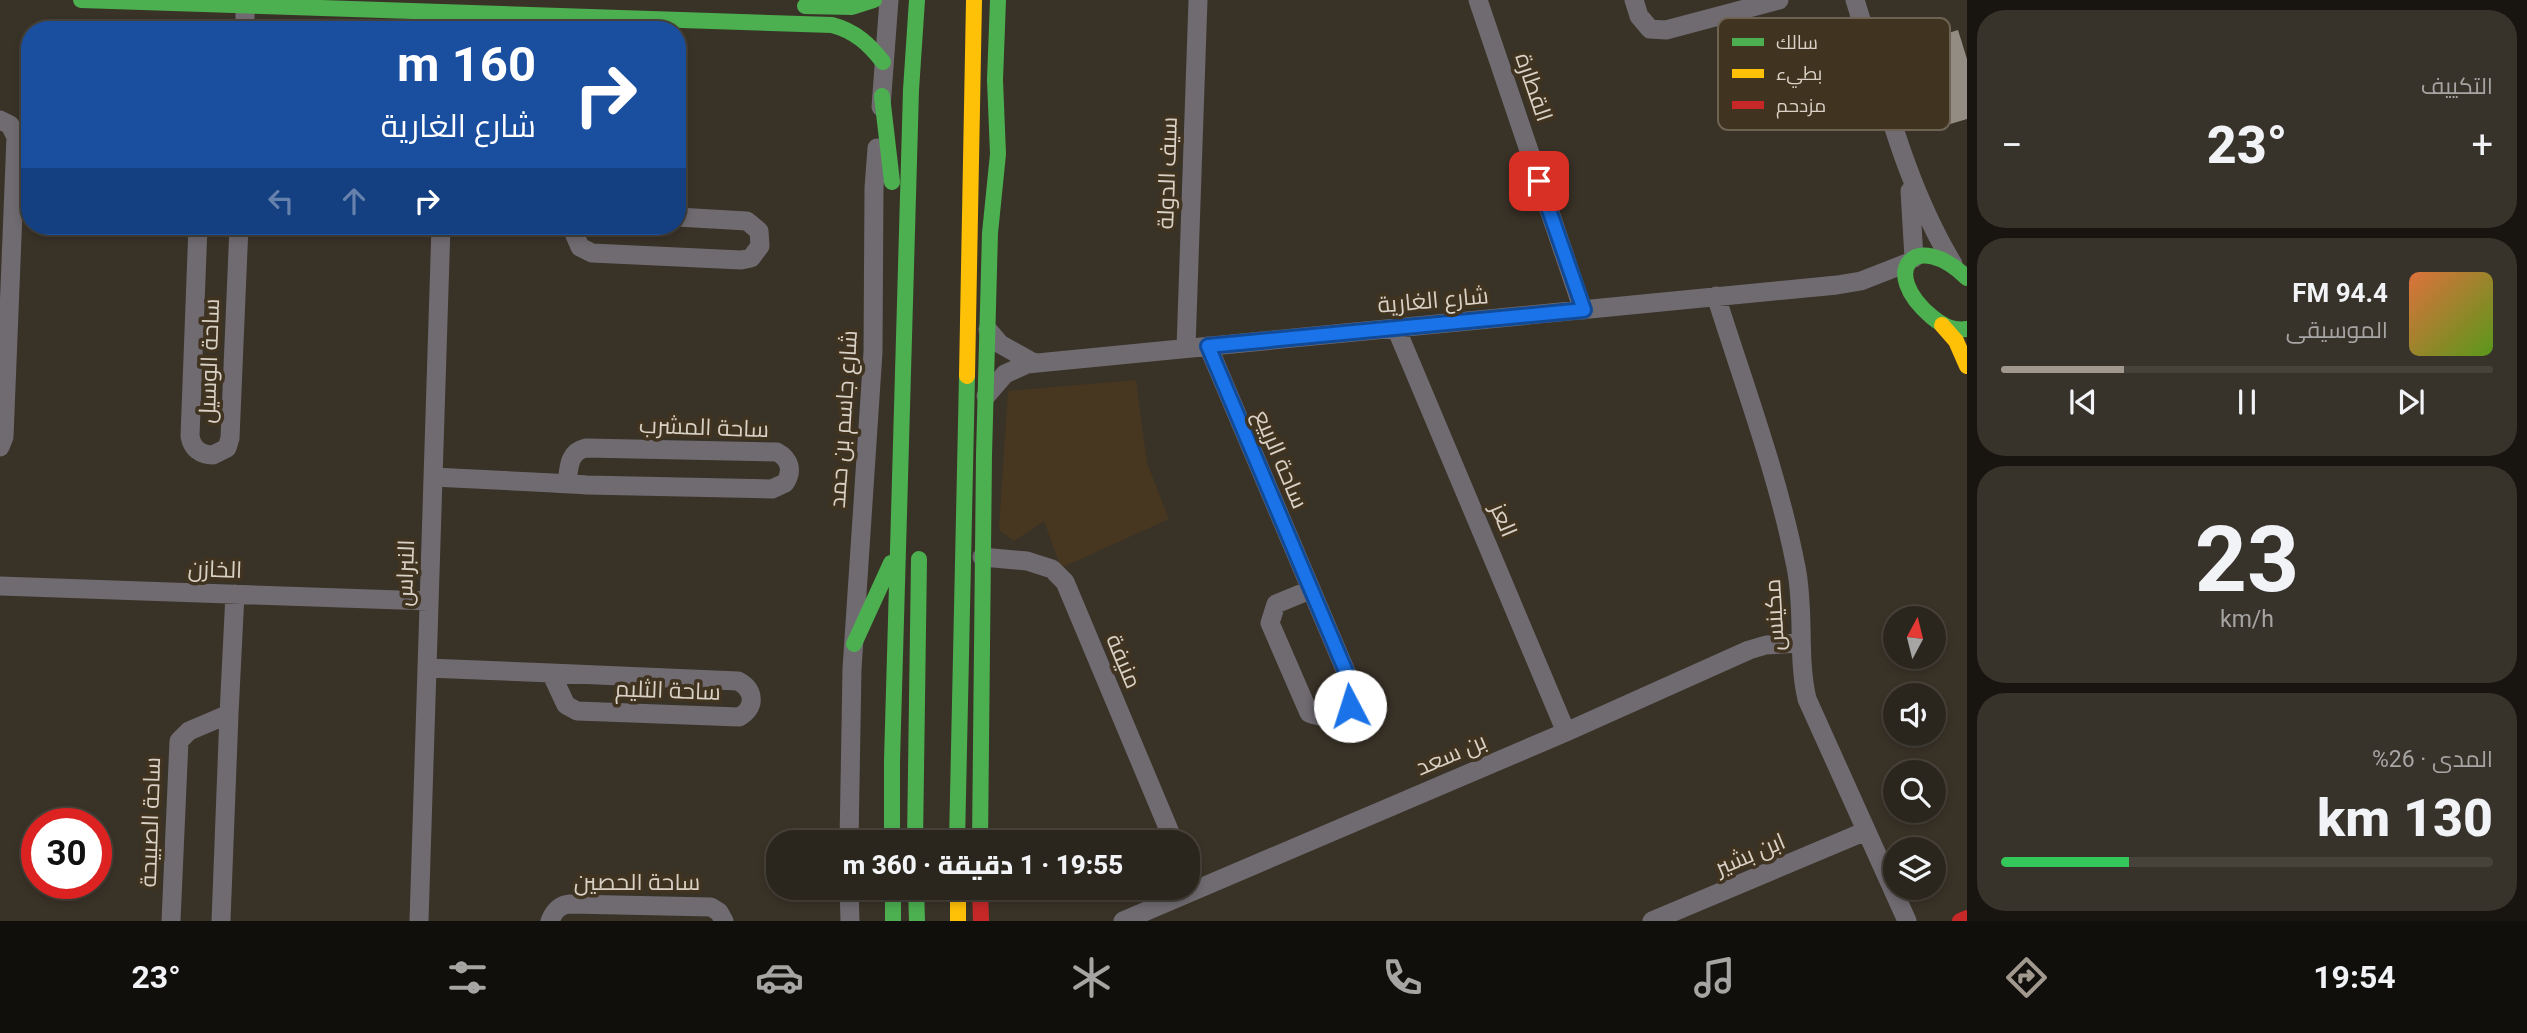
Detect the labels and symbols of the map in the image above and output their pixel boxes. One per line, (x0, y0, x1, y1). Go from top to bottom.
legend (1718, 18, 1950, 130)
text: سالك (1776, 31, 1818, 54)
street label: القطارة (1509, 49, 1558, 125)
text: بطيء (1776, 62, 1822, 88)
text: مزدحم (1776, 94, 1826, 119)
street label: سيف الدولة (1152, 116, 1183, 230)
pin (1509, 151, 1569, 211)
street label: شارع الغارية (1376, 282, 1490, 321)
street label: ساحة الوسيل (194, 298, 225, 424)
street label: شارع جاسم بن حمد (824, 329, 865, 509)
street label: ساحة الربيع (1246, 406, 1313, 513)
street label: ساحة المشرب (639, 412, 769, 443)
street label: العز (1484, 497, 1523, 541)
street label: النبراس (391, 539, 420, 607)
street label: الخازن (187, 555, 243, 584)
street label: مكينس (1759, 578, 1790, 652)
north arrow (1883, 606, 1946, 668)
street label: منيفة (1100, 630, 1147, 692)
position arrow (1313, 669, 1387, 743)
street label: ساحة الثليم (615, 675, 721, 708)
street label: بن سعد (1412, 728, 1490, 781)
street label: ساحة الصبيحة (135, 756, 166, 888)
speed limit sign: 30 (21, 808, 112, 899)
street label: ابن بشير (1709, 828, 1789, 882)
street label: ساحة الحصين (574, 869, 700, 896)

